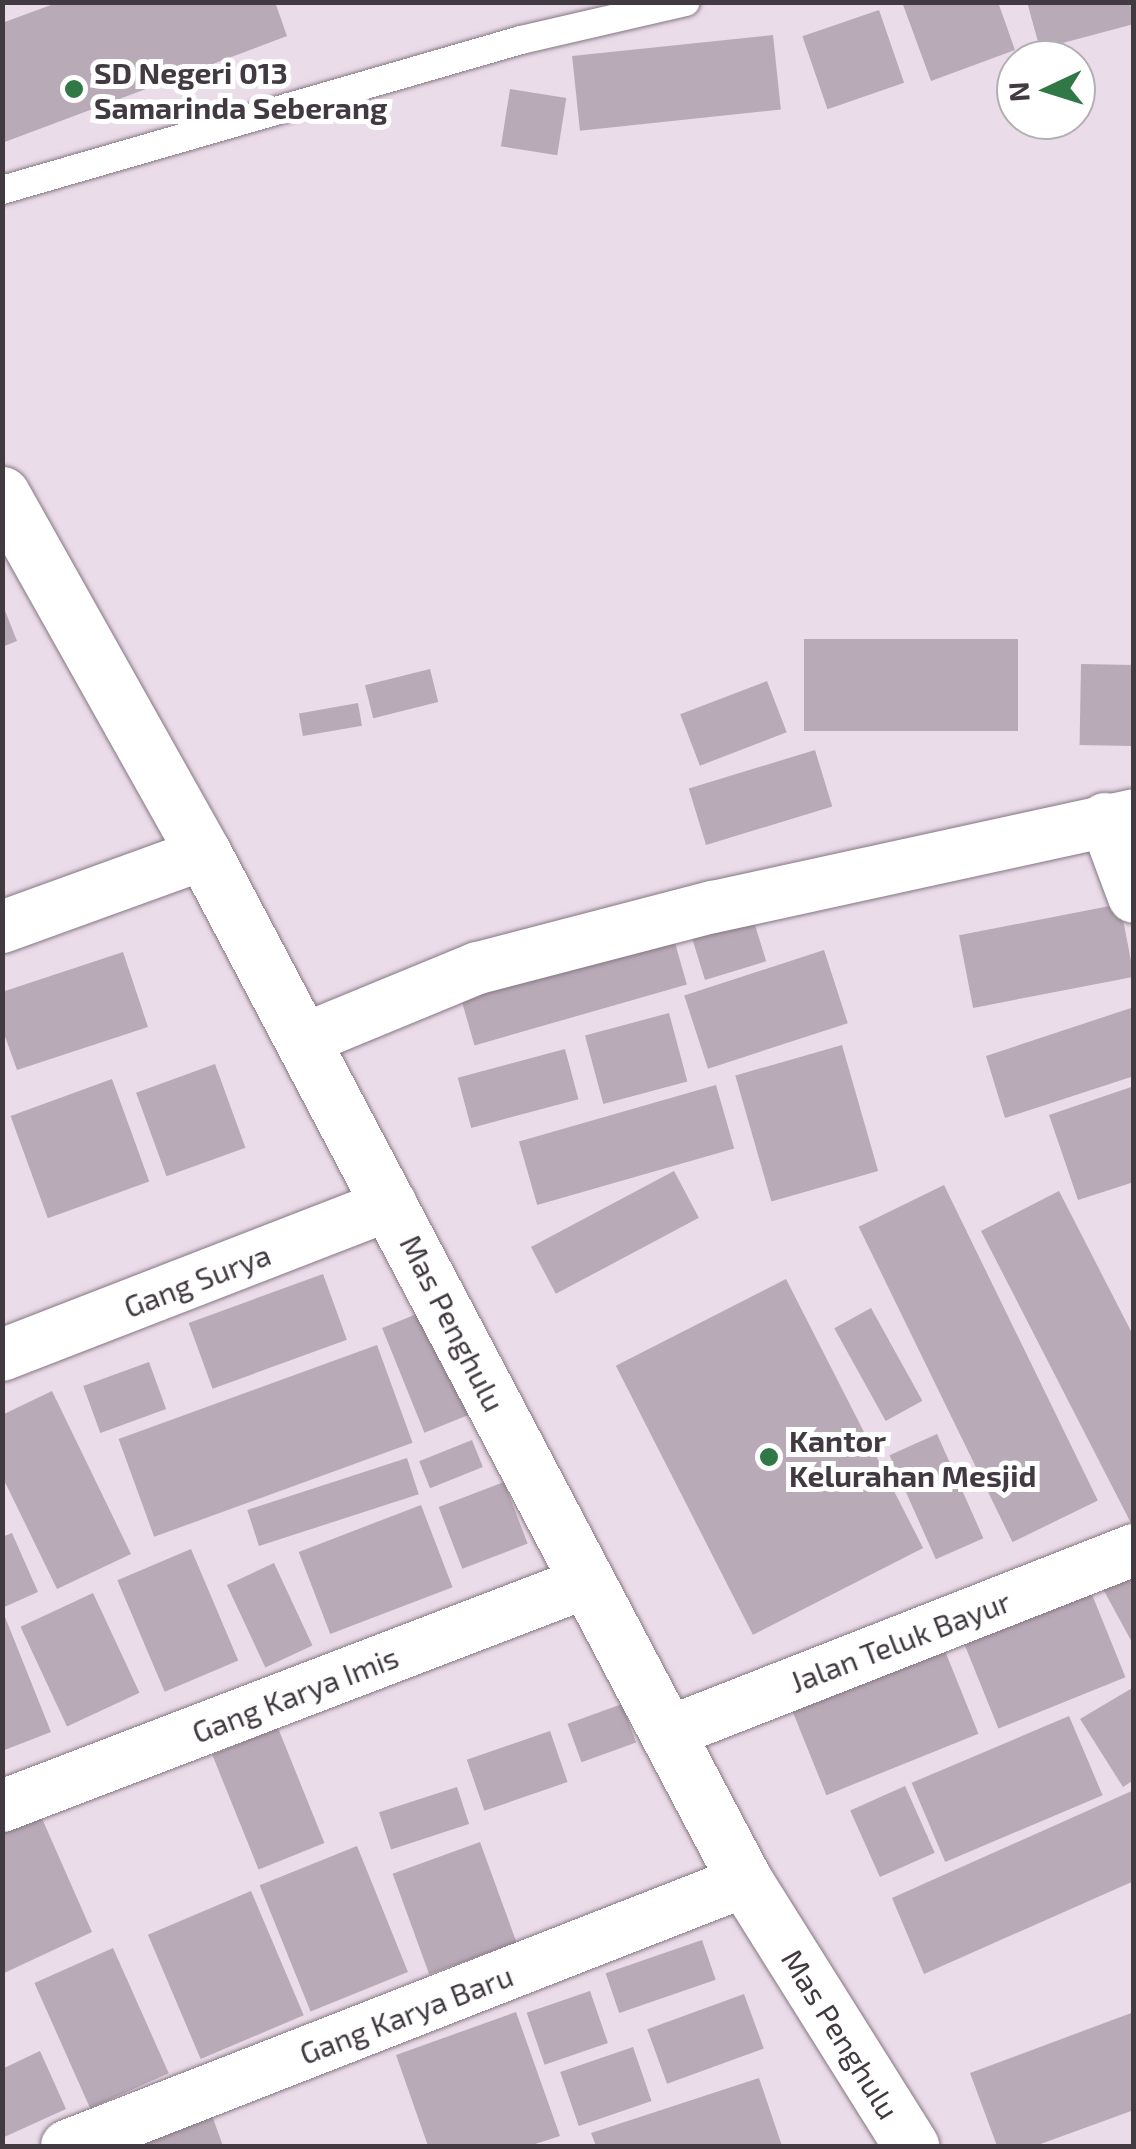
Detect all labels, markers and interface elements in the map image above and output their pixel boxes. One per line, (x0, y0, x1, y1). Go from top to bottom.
north arrow (996, 40, 1096, 140)
place label: SD Negeri 013 Samarinda Seberang (94, 54, 387, 124)
marker: SD Negeri 013 Samarinda Seberang (63, 78, 85, 100)
text: N (1000, 81, 1036, 103)
street label: Mas Penghulu (393, 1229, 513, 1417)
street label: Gang Surya (119, 1236, 275, 1324)
place label: Kantor Kelurahan Mesjid (789, 1422, 1036, 1492)
marker: Kantor Kelurahan Mesjid (758, 1446, 780, 1468)
street label: Jalan Teluk Bayur (784, 1582, 1016, 1700)
street label: Gang Karya Imis (187, 1638, 403, 1750)
street label: Mas Penghulu (775, 1943, 907, 2125)
street label: Gang Karya Baru (294, 1957, 518, 2071)

